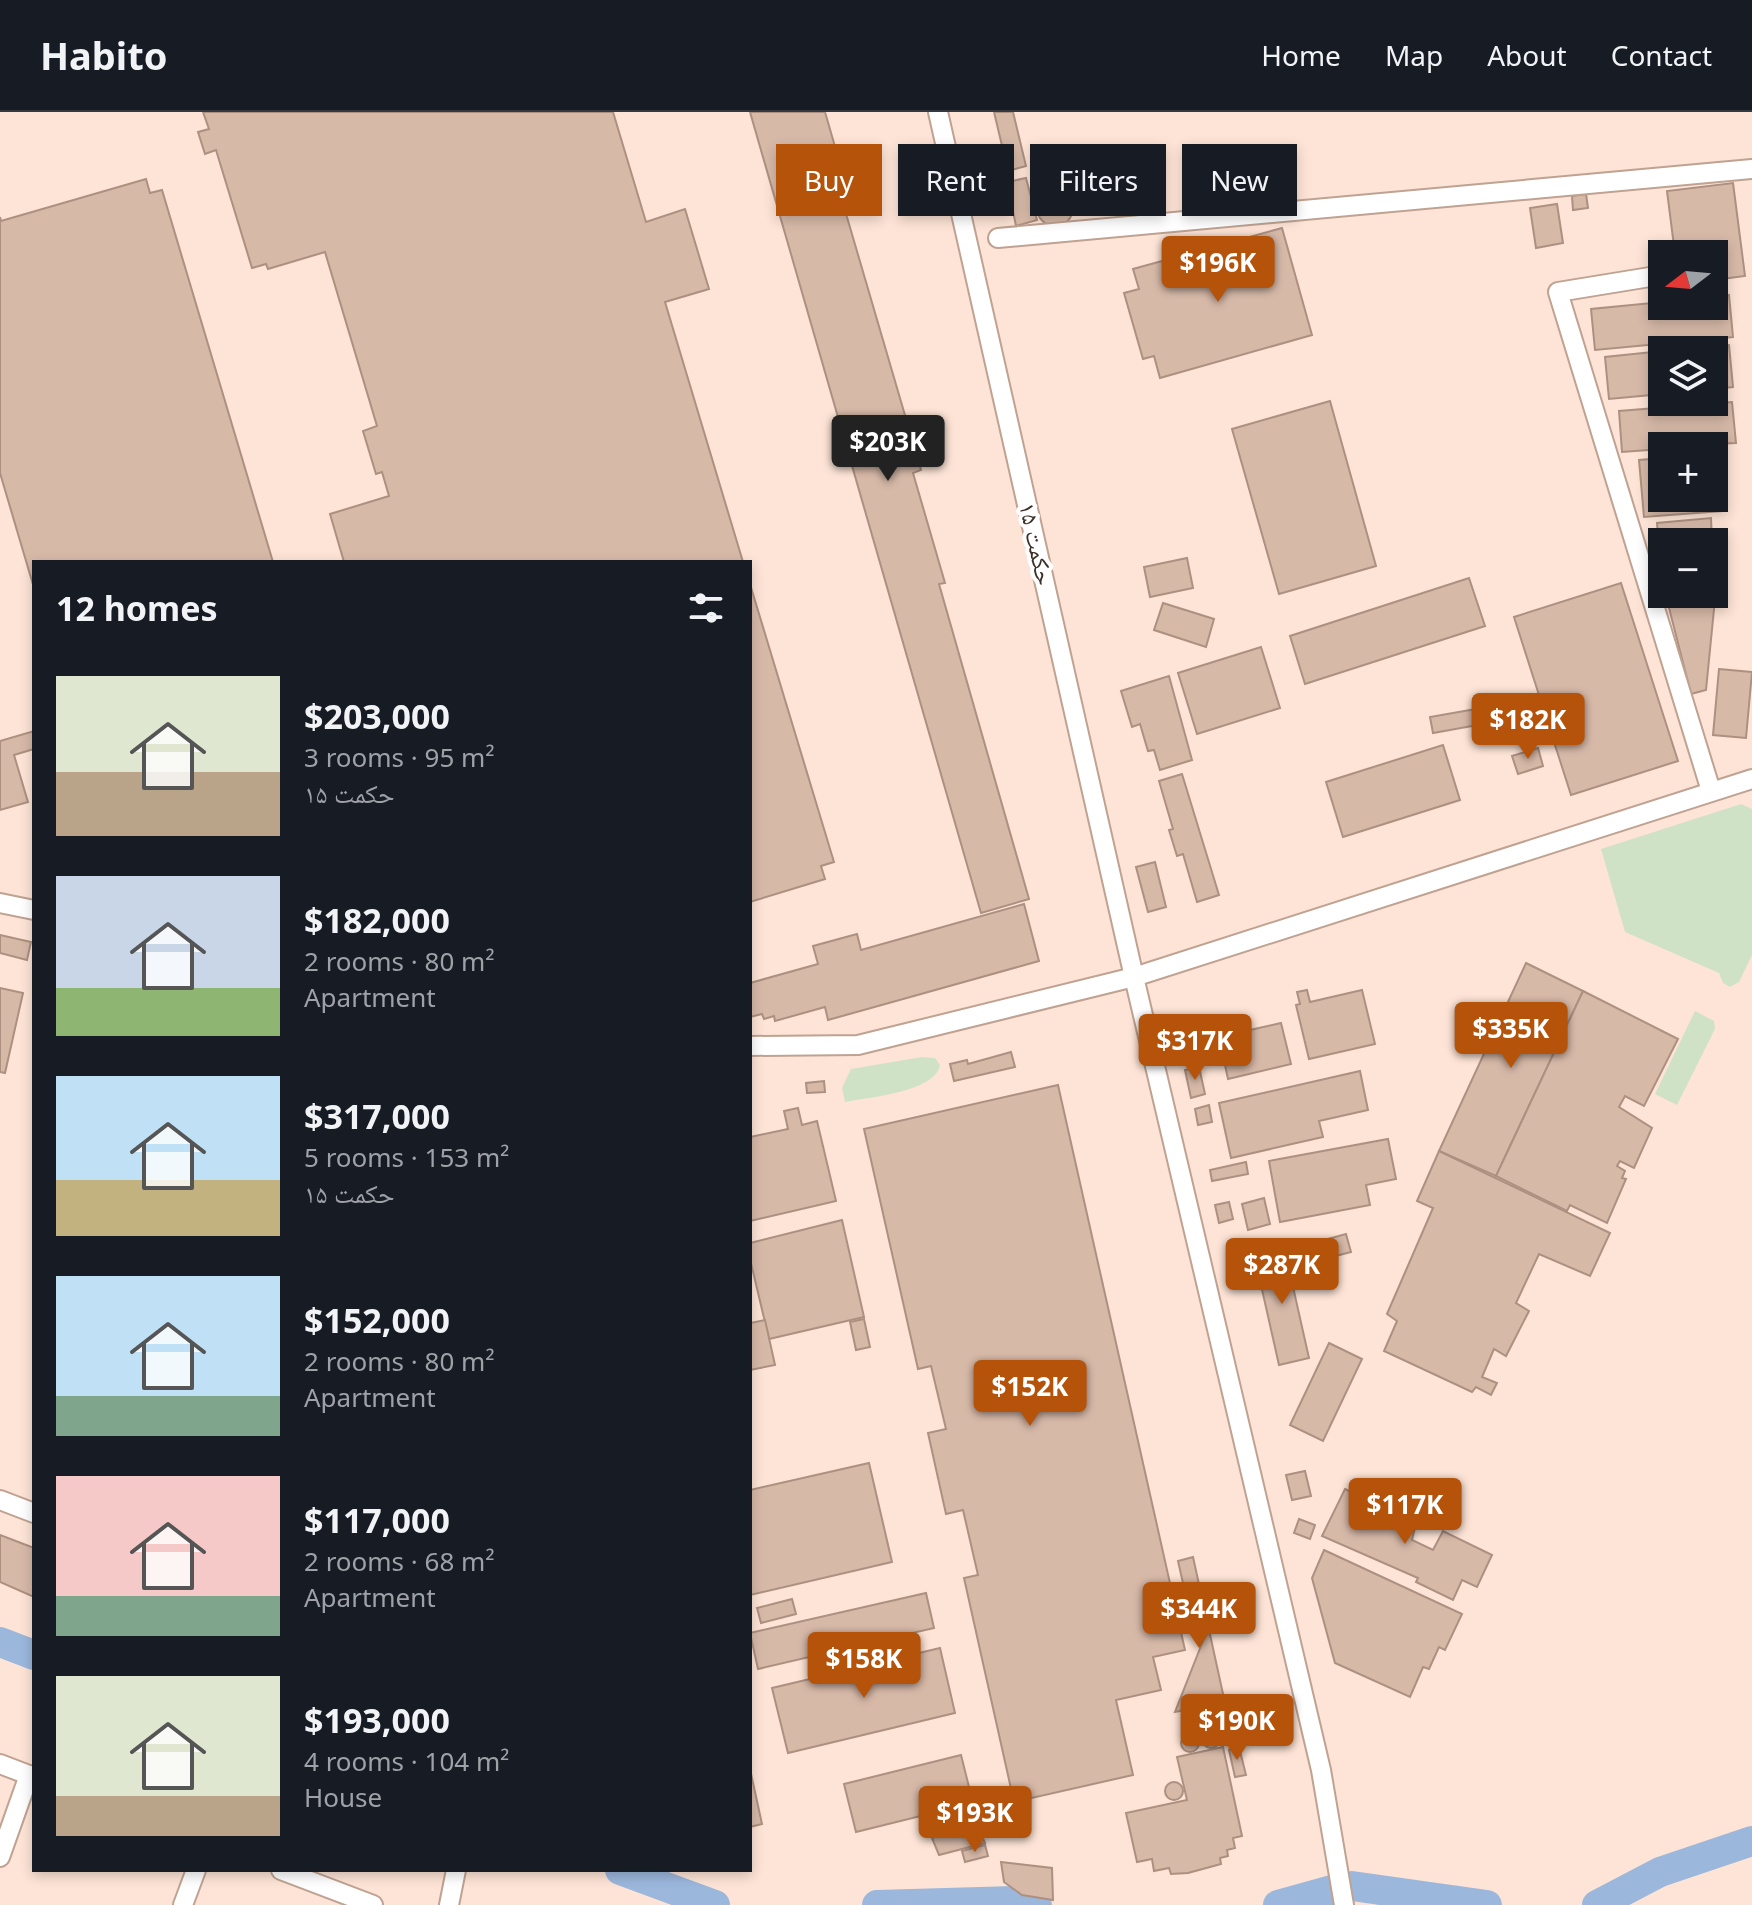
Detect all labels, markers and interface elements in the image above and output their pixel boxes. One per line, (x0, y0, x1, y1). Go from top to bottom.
text: Habito (40, 29, 167, 81)
text: Home (1261, 36, 1341, 74)
text: Map (1385, 36, 1443, 74)
text: About (1487, 36, 1567, 74)
text: Contact (1611, 36, 1712, 74)
chip: Buy (776, 144, 882, 216)
chip: Rent (898, 144, 1014, 216)
chip: Filters (1030, 144, 1166, 216)
chip: New (1182, 144, 1297, 216)
pin: $196K (1162, 236, 1274, 304)
north arrow (1648, 240, 1728, 320)
map controls (1648, 240, 1728, 608)
text: $196K (1180, 244, 1256, 280)
button: layers (1648, 336, 1728, 416)
pin: $203K (832, 415, 944, 483)
text: $203K (850, 423, 926, 459)
button: + (1648, 432, 1728, 512)
street label: حکمت ۱۵ (1012, 499, 1063, 588)
button: − (1648, 528, 1728, 608)
text: 12 homes (56, 585, 218, 631)
icon: filters (684, 586, 728, 630)
text: $203,000 (304, 693, 450, 739)
pin: $182K (1472, 693, 1584, 761)
text: $182K (1490, 701, 1566, 737)
icon: home (120, 708, 216, 804)
text: 3 rooms · 95 m² (304, 739, 494, 775)
text: حکمت ۱۵ (304, 775, 395, 811)
text: $182,000 (304, 897, 450, 943)
icon: home (120, 908, 216, 1004)
text: 2 rooms · 80 m² (304, 943, 494, 979)
text: Apartment (304, 979, 436, 1015)
pin: $335K (1455, 1002, 1567, 1070)
text: $335K (1473, 1010, 1549, 1046)
pin: $317K (1139, 1014, 1251, 1082)
text: $317K (1157, 1022, 1233, 1058)
text: $317,000 (304, 1093, 450, 1139)
icon: home (120, 1108, 216, 1204)
text: 5 rooms · 153 m² (304, 1139, 509, 1175)
text: حکمت ۱۵ (304, 1175, 395, 1211)
pin: $287K (1226, 1238, 1338, 1306)
text: $287K (1244, 1246, 1320, 1282)
text: $152,000 (304, 1297, 450, 1343)
icon: home (120, 1308, 216, 1404)
text: 2 rooms · 80 m² (304, 1343, 494, 1379)
pin: $152K (974, 1360, 1086, 1428)
text: $152K (992, 1368, 1068, 1404)
text: Apartment (304, 1379, 436, 1415)
pin: $117K (1349, 1478, 1461, 1546)
text: $117K (1367, 1486, 1443, 1522)
text: $117,000 (304, 1497, 450, 1543)
icon: home (120, 1508, 216, 1604)
text: 2 rooms · 68 m² (304, 1543, 494, 1579)
text: Apartment (304, 1579, 436, 1615)
pin: $344K (1143, 1582, 1255, 1650)
text: $344K (1161, 1590, 1237, 1626)
pin: $158K (808, 1632, 920, 1700)
text: $158K (826, 1640, 902, 1676)
pin: $190K (1181, 1694, 1293, 1762)
text: $193,000 (304, 1697, 450, 1743)
text: $190K (1199, 1702, 1275, 1738)
icon: home (120, 1708, 216, 1804)
text: 4 rooms · 104 m² (304, 1743, 509, 1779)
text: House (304, 1779, 382, 1815)
pin: $193K (919, 1786, 1031, 1854)
text: $193K (937, 1794, 1013, 1830)

